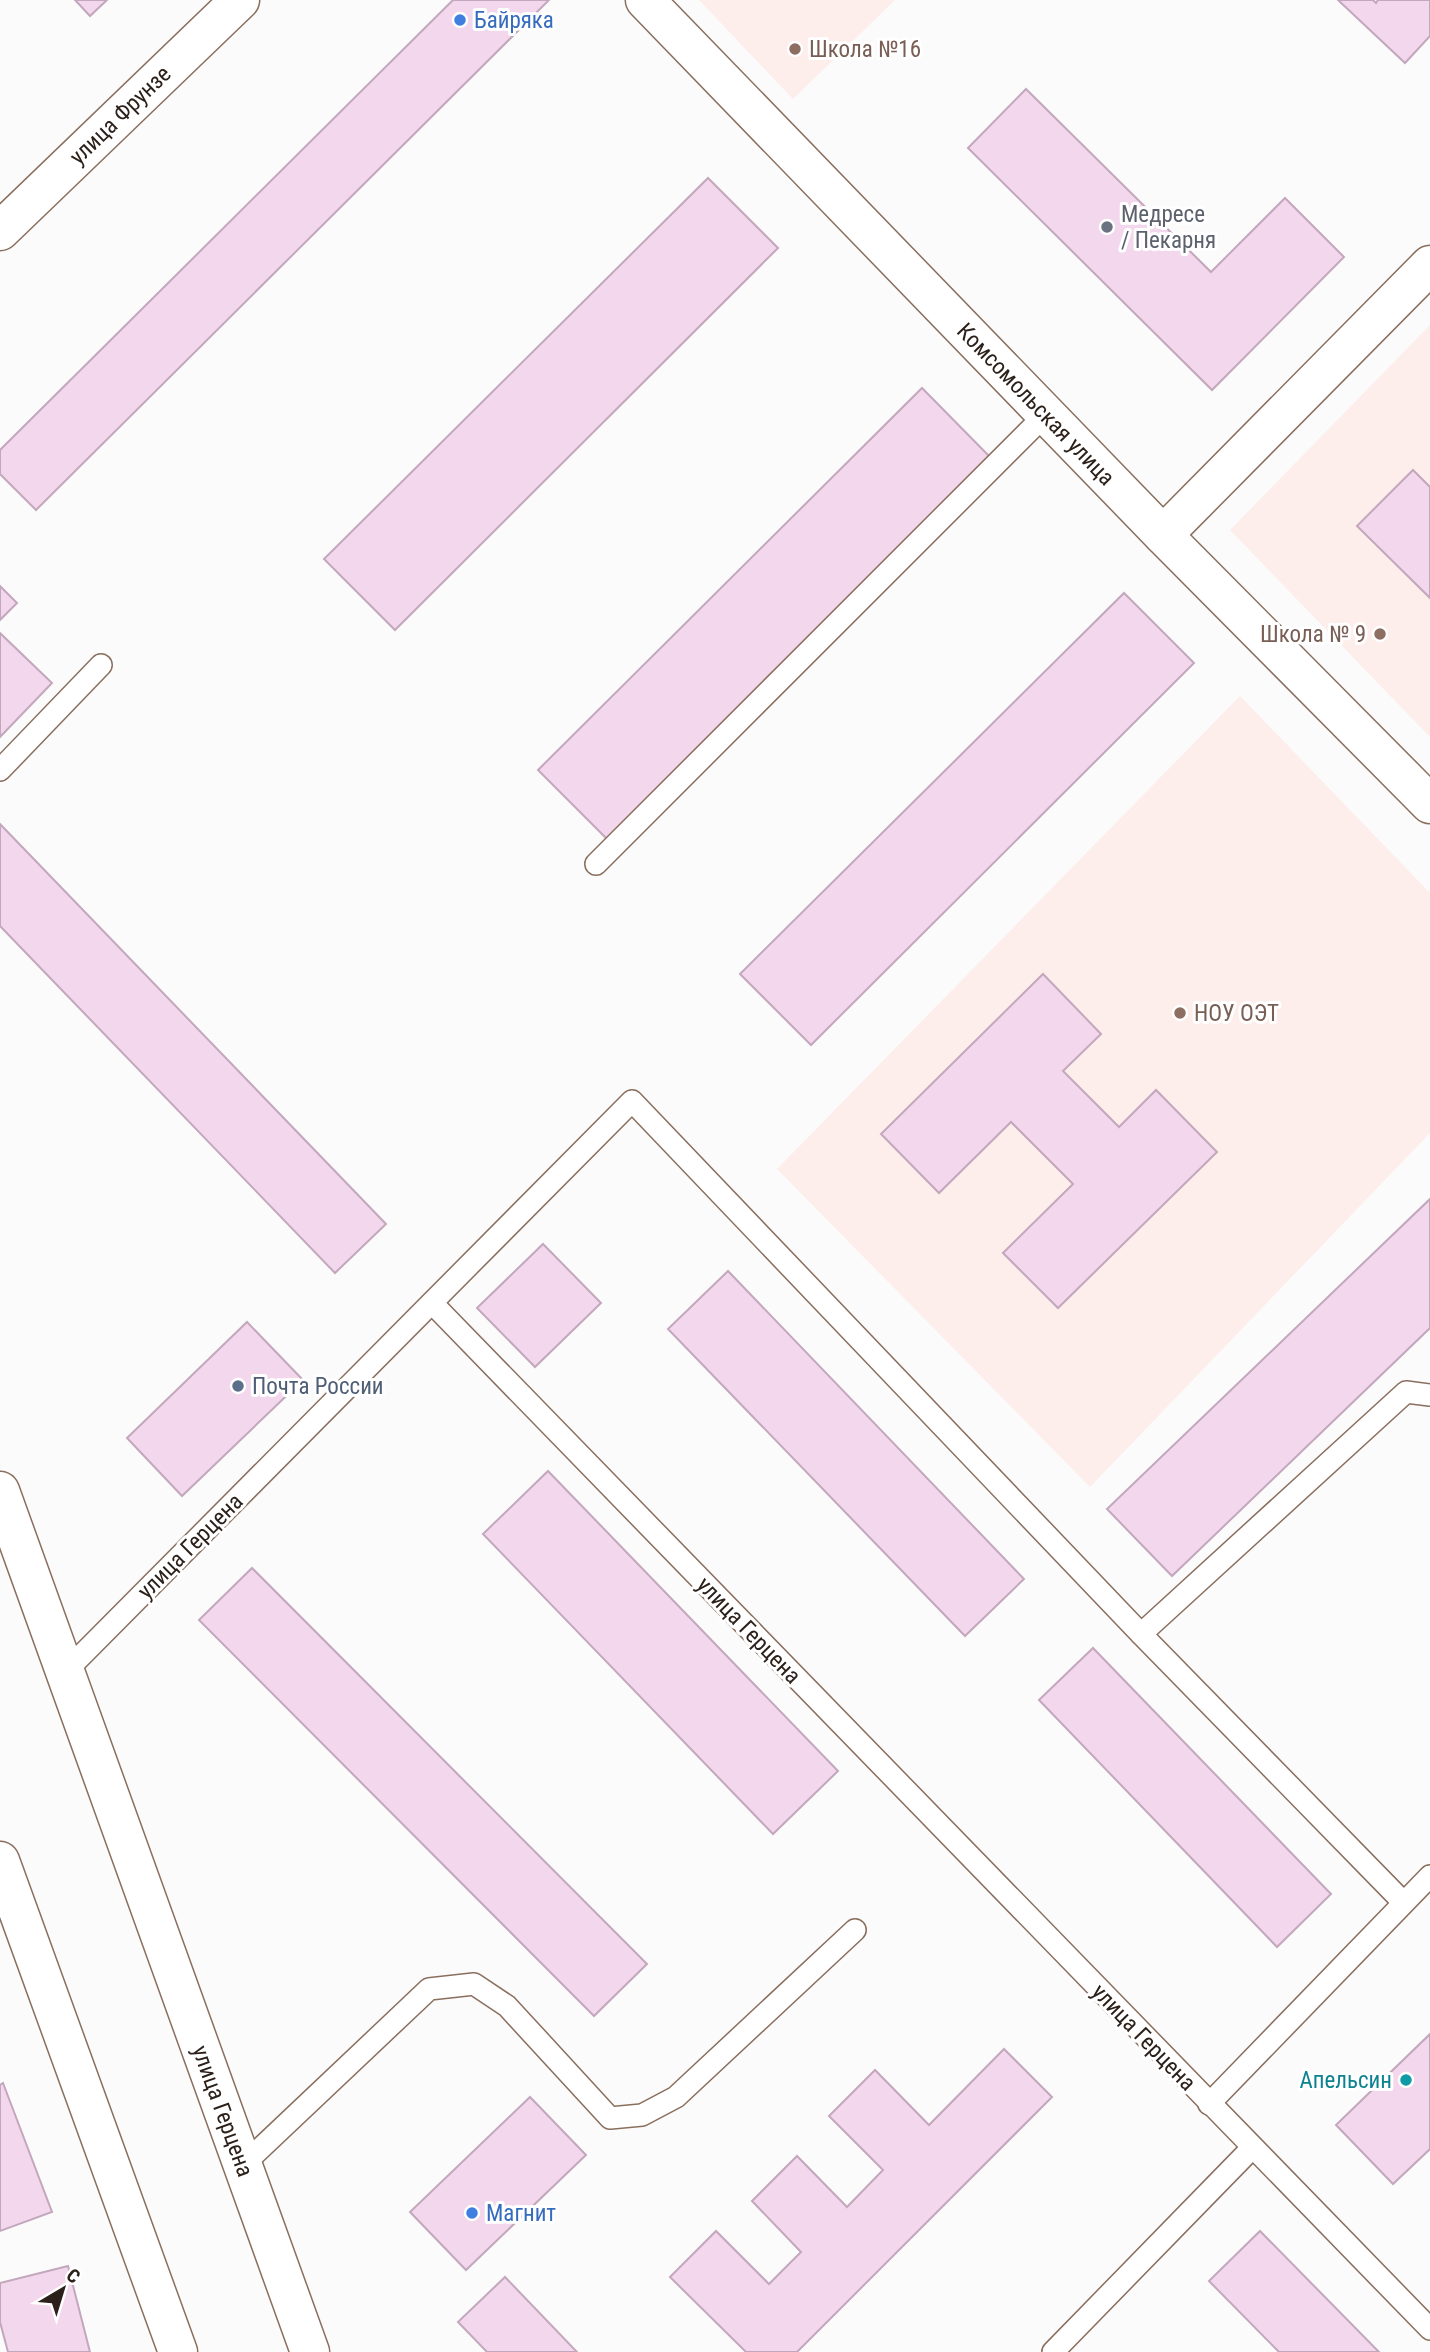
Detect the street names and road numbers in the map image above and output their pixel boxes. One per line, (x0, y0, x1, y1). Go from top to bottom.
street label: улица Фрунзе (64, 60, 177, 170)
street label: Комсомольская улица (951, 318, 1120, 491)
street label: улица Герцена (132, 1488, 249, 1605)
street label: улица Герцена (691, 1571, 806, 1689)
street label: улица Герцена (1086, 1978, 1201, 2096)
street label: улица Герцена (186, 2042, 259, 2181)

